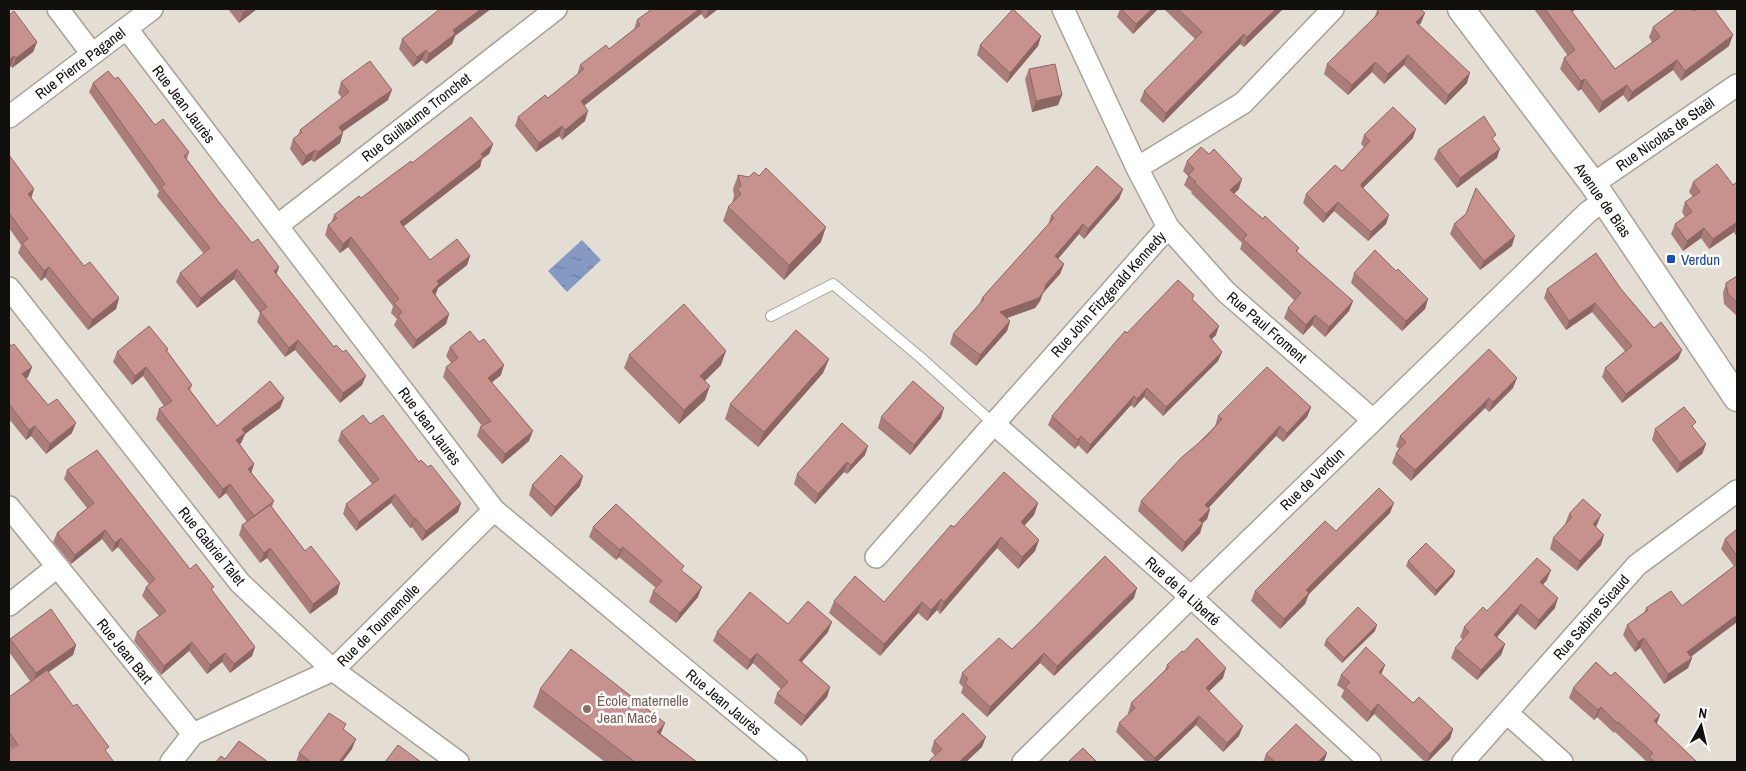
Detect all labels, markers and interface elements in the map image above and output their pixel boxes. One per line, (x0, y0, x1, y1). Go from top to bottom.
street label: Rue Pierre Paganel (31, 22, 129, 104)
street label: Rue Jean Jaurès (148, 61, 220, 147)
street label: Rue Guillaume Tronchet (357, 67, 475, 166)
street label: Rue Nicolas de Staël (1612, 92, 1718, 176)
street label: Avenue de Bias (1569, 158, 1636, 242)
street label: Rue John Fitzgerald Kennedy (1046, 226, 1171, 361)
place label: Verdun (1681, 249, 1720, 270)
marker: Verdun (1665, 253, 1677, 265)
street label: Rue Paul Froment (1222, 286, 1312, 368)
street label: Rue Jean Jaurès (394, 383, 466, 469)
street label: Rue de Verdun (1275, 443, 1349, 515)
street label: Rue Gabriel Talet (174, 502, 251, 590)
street label: Rue de la Liberté (1141, 552, 1225, 630)
street label: Rue Sabine Sicaud (1548, 570, 1634, 664)
street label: Rue de Toumemolle (332, 579, 424, 671)
street label: Rue Jean Bart (92, 614, 158, 689)
street label: Rue Jean Jaurès (682, 664, 766, 740)
place label: École maternelle Jean Macé (597, 690, 689, 728)
north arrow (1676, 701, 1726, 751)
marker: École maternelle Jean Macé (581, 703, 593, 715)
text: N (1697, 704, 1708, 723)

